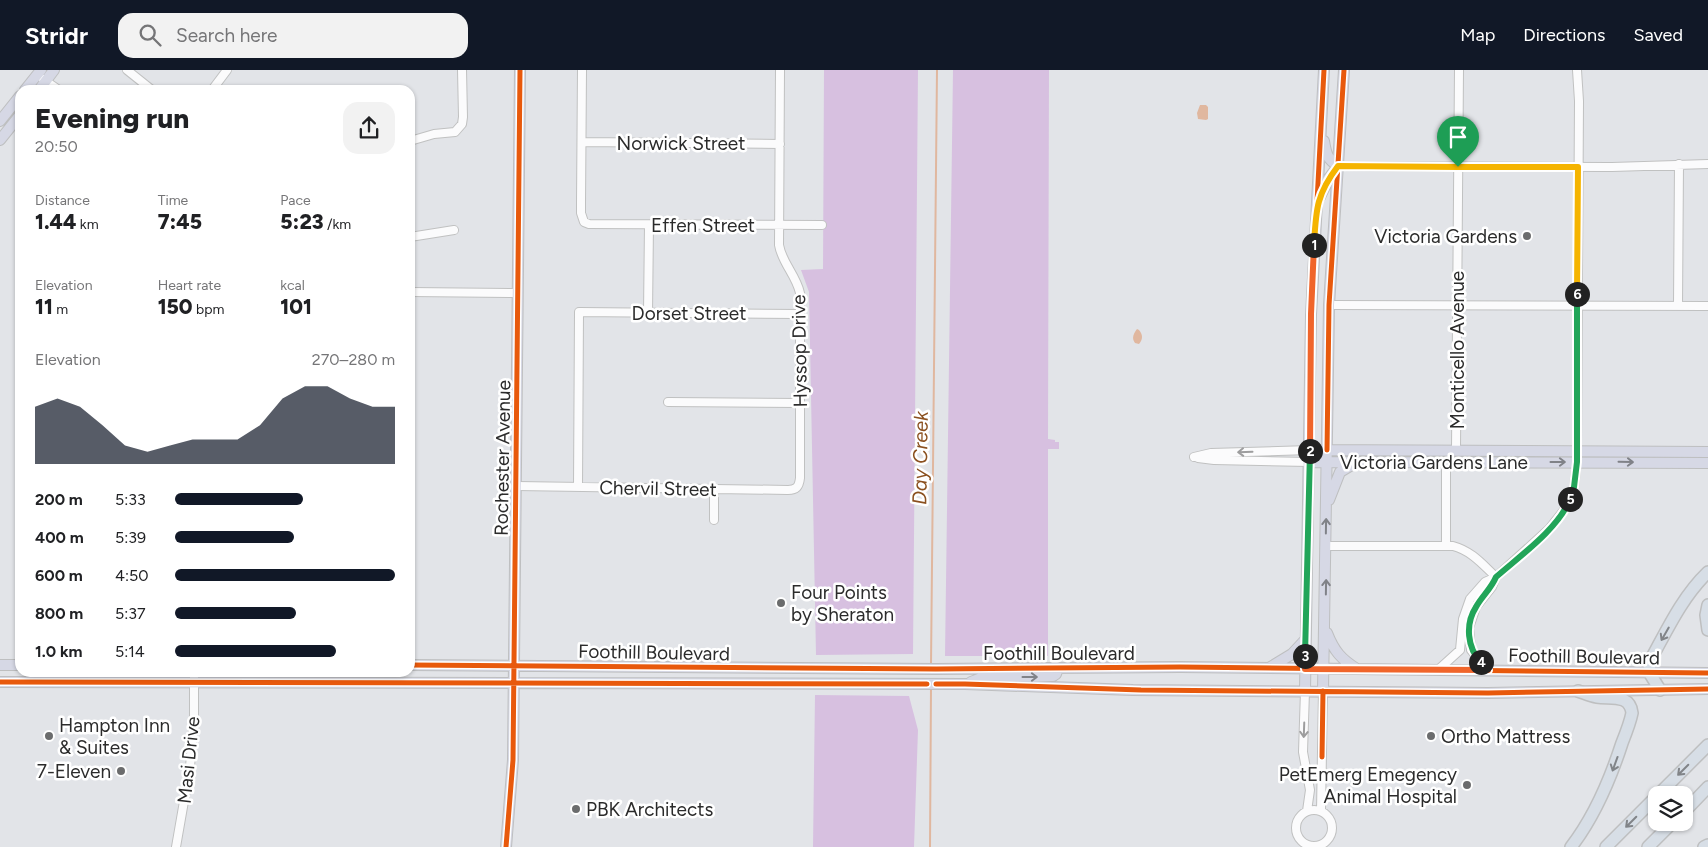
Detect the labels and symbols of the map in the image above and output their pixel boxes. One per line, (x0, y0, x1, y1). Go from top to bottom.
pin (1437, 116, 1479, 167)
street label: Norwick Street (617, 132, 745, 155)
street label: Effen Street (651, 214, 755, 237)
place label: Victoria Gardens (1374, 225, 1517, 248)
marker: Victoria Gardens (1521, 230, 1533, 242)
pin: 1 (1302, 232, 1326, 258)
street label: Monticello Avenue (1446, 271, 1469, 429)
pin: 6 (1564, 282, 1590, 306)
street label: Hyssop Drive (787, 294, 812, 408)
street label: Dorset Street (632, 302, 746, 325)
street label: Rochester Avenue (490, 380, 515, 536)
water label: Day Creek (907, 410, 933, 505)
pin: 2 (1298, 438, 1322, 464)
one-way arrow (1238, 447, 1254, 457)
street label: Victoria Gardens Lane (1340, 451, 1528, 474)
one-way arrow (1550, 457, 1566, 467)
one-way arrow (1618, 457, 1634, 467)
street label: Chervil Street (599, 476, 717, 501)
pin: 5 (1558, 486, 1582, 512)
one-way arrow (1322, 518, 1331, 534)
one-way arrow (1321, 579, 1330, 595)
place label: Four Points by Sheraton (791, 581, 894, 626)
marker: Four Points by Sheraton (775, 597, 787, 609)
one-way arrow (1659, 627, 1669, 641)
street label: Foothill Boulevard (578, 640, 730, 665)
street label: Foothill Boulevard (983, 642, 1135, 665)
pin: 3 (1292, 644, 1318, 668)
street label: Foothill Boulevard (1508, 644, 1660, 669)
pin: 4 (1468, 650, 1494, 674)
one-way arrow (1022, 672, 1038, 682)
place label: Hampton Inn & Suites (59, 714, 170, 759)
street label: Masi Drive (172, 715, 205, 805)
one-way arrow (1299, 722, 1309, 738)
place label: Ortho Mattress (1441, 725, 1570, 748)
marker: Hampton Inn & Suites (43, 730, 55, 742)
marker: Ortho Mattress (1425, 730, 1437, 742)
one-way arrow (1610, 755, 1619, 771)
place label: 7-Eleven (37, 760, 111, 783)
place label: PetEmerg Emegency Animal Hospital (1279, 763, 1457, 808)
one-way arrow (1677, 764, 1689, 776)
marker: 7-Eleven (115, 765, 127, 777)
marker: PetEmerg Emegency Animal Hospital (1461, 779, 1473, 791)
place label: PBK Architects (586, 798, 713, 821)
marker: PBK Architects (570, 803, 582, 815)
one-way arrow (1625, 816, 1637, 828)

